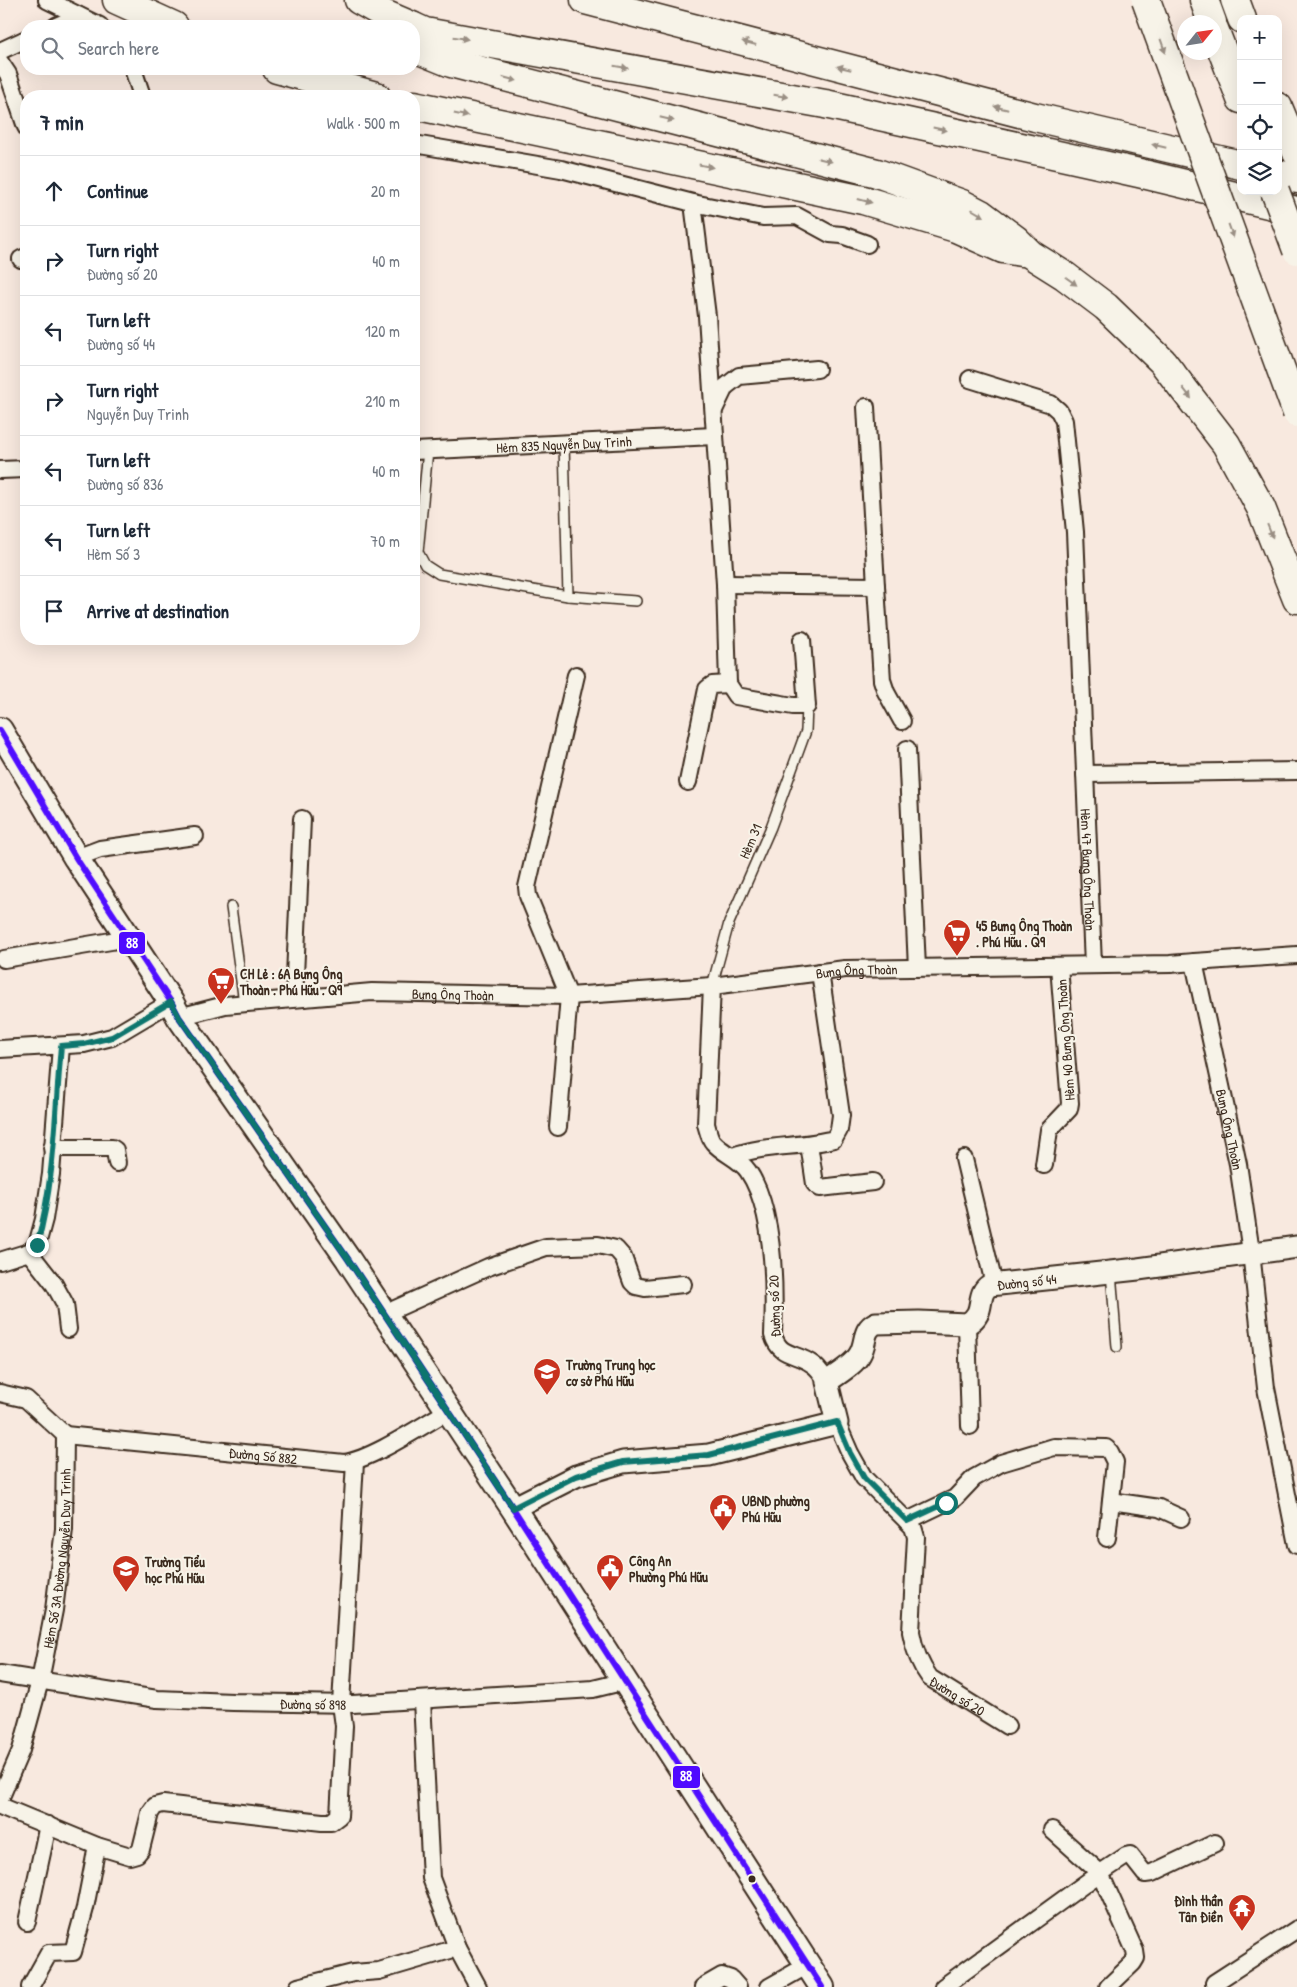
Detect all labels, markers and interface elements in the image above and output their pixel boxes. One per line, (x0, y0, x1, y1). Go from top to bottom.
north arrow (1177, 15, 1222, 60)
map controls (1237, 15, 1282, 195)
button: + (1237, 15, 1282, 60)
search box (20, 20, 420, 75)
icon: search (38, 34, 66, 62)
text: Search here (78, 35, 159, 61)
one-way arrow (453, 35, 469, 43)
one-way arrow (741, 39, 756, 47)
one-way arrow (1159, 39, 1167, 54)
button: − (1237, 60, 1282, 105)
one-way arrow (613, 63, 628, 71)
one-way arrow (836, 64, 851, 72)
one-way arrow (502, 75, 518, 83)
one-way arrow (773, 92, 788, 100)
one-way arrow (994, 104, 1009, 112)
button: locate (1237, 105, 1282, 150)
text: 7 min (40, 108, 84, 137)
one-way arrow (454, 111, 469, 119)
text: Walk · 500 m (327, 112, 400, 134)
one-way arrow (660, 115, 675, 123)
one-way arrow (932, 125, 947, 133)
one-way arrow (1152, 142, 1167, 150)
button: layers (1237, 150, 1282, 195)
one-way arrow (817, 156, 832, 164)
one-way arrow (699, 162, 714, 170)
icon: ahead (40, 177, 68, 205)
text: Continue (87, 178, 148, 204)
text: 20 m (371, 180, 400, 202)
one-way arrow (857, 197, 872, 205)
one-way arrow (971, 208, 984, 217)
one-way arrow (1227, 224, 1235, 239)
text: Turn right (87, 237, 158, 263)
icon: right (40, 247, 68, 275)
text: 40 m (372, 250, 400, 272)
text: Đường số 20 (87, 263, 158, 285)
one-way arrow (1064, 275, 1077, 286)
text: Turn left (87, 307, 150, 333)
icon: left (40, 317, 68, 345)
text: 120 m (365, 320, 400, 342)
text: Đường số 44 (87, 333, 155, 355)
text: Turn right (87, 377, 158, 403)
one-way arrow (1182, 386, 1192, 400)
icon: right (40, 387, 68, 415)
text: 210 m (365, 390, 400, 412)
text: Nguyễn Duy Trinh (87, 403, 189, 425)
street label: Hẻm 835 Nguyễn Duy Trinh (496, 431, 632, 456)
text: Turn left (87, 447, 150, 473)
icon: left (40, 457, 68, 485)
text: 40 m (372, 460, 400, 482)
text: Đường số 836 (87, 473, 163, 495)
text: Turn left (87, 517, 150, 543)
one-way arrow (1267, 524, 1274, 539)
icon: left (40, 527, 68, 555)
text: 70 m (370, 530, 400, 552)
text: Hèm Số 3 (87, 543, 140, 565)
icon: arrive (40, 597, 68, 625)
text: Arrive at destination (87, 598, 229, 624)
street label: Hèm 47 Bưng Ông Thoàn (1077, 808, 1101, 931)
street label: Hèm 31 (734, 821, 766, 861)
place label: 45 Bưng Ông Thoàn . Phú Hữu . Q9 (976, 916, 1072, 951)
supermarket icon: 45 Bưng Ông Thoàn . Phú Hữu . Q9 (942, 918, 972, 957)
line badge: 88 (118, 931, 146, 955)
text: 88 (126, 933, 138, 952)
street label: Bưng Ông Thoàn (814, 959, 898, 982)
place label: CH Lẻ : 6A Bưng Ông Thoàn . Phú Hữu . Q9 (239, 964, 343, 999)
supermarket icon: CH Lẻ : 6A Bưng Ông Thoàn . Phú Hữu . Q9 (206, 966, 236, 1005)
street label: Hèm 40 Bưng Ông Thoàn (1051, 979, 1080, 1101)
street label: Bưng Ông Thoàn (412, 983, 494, 1004)
street label: Bưng Ông Thoàn (1212, 1087, 1248, 1171)
route end (26, 1234, 49, 1257)
street label: Đường số 44 (996, 1268, 1057, 1294)
street label: Đường số 20 (763, 1275, 786, 1337)
place label: Trường Trung học cơ sở Phú Hữu (565, 1355, 656, 1390)
school or university icon: Trường Trung học cơ sở Phú Hữu (532, 1357, 562, 1396)
street label: Đường Số 882 (228, 1442, 299, 1468)
street label: Hèm Số 3A Đường Nguyễn Duy Trinh (37, 1468, 75, 1650)
place label: UBND phường Phú Hữu (742, 1491, 810, 1526)
route start (935, 1492, 958, 1515)
public building icon: UBND phường Phú Hữu (708, 1493, 738, 1532)
place label: Công An Phường Phú Hữu (629, 1551, 708, 1588)
place label: Trường Tiểu học Phú Hữu (144, 1552, 205, 1587)
public building icon: Công An Phường Phú Hữu (595, 1553, 625, 1592)
school or university icon: Trường Tiểu học Phú Hữu (111, 1554, 141, 1593)
street label: Đường số 20 (926, 1671, 989, 1720)
street label: Đường số 898 (280, 1693, 346, 1714)
line badge: 88 (672, 1765, 701, 1789)
text: 88 (680, 1766, 692, 1785)
unlabelled marker (747, 1874, 757, 1884)
place label: Đình thần Tân Điền (1174, 1891, 1223, 1926)
temple icon: Đình thần Tân Điền (1227, 1893, 1257, 1932)

